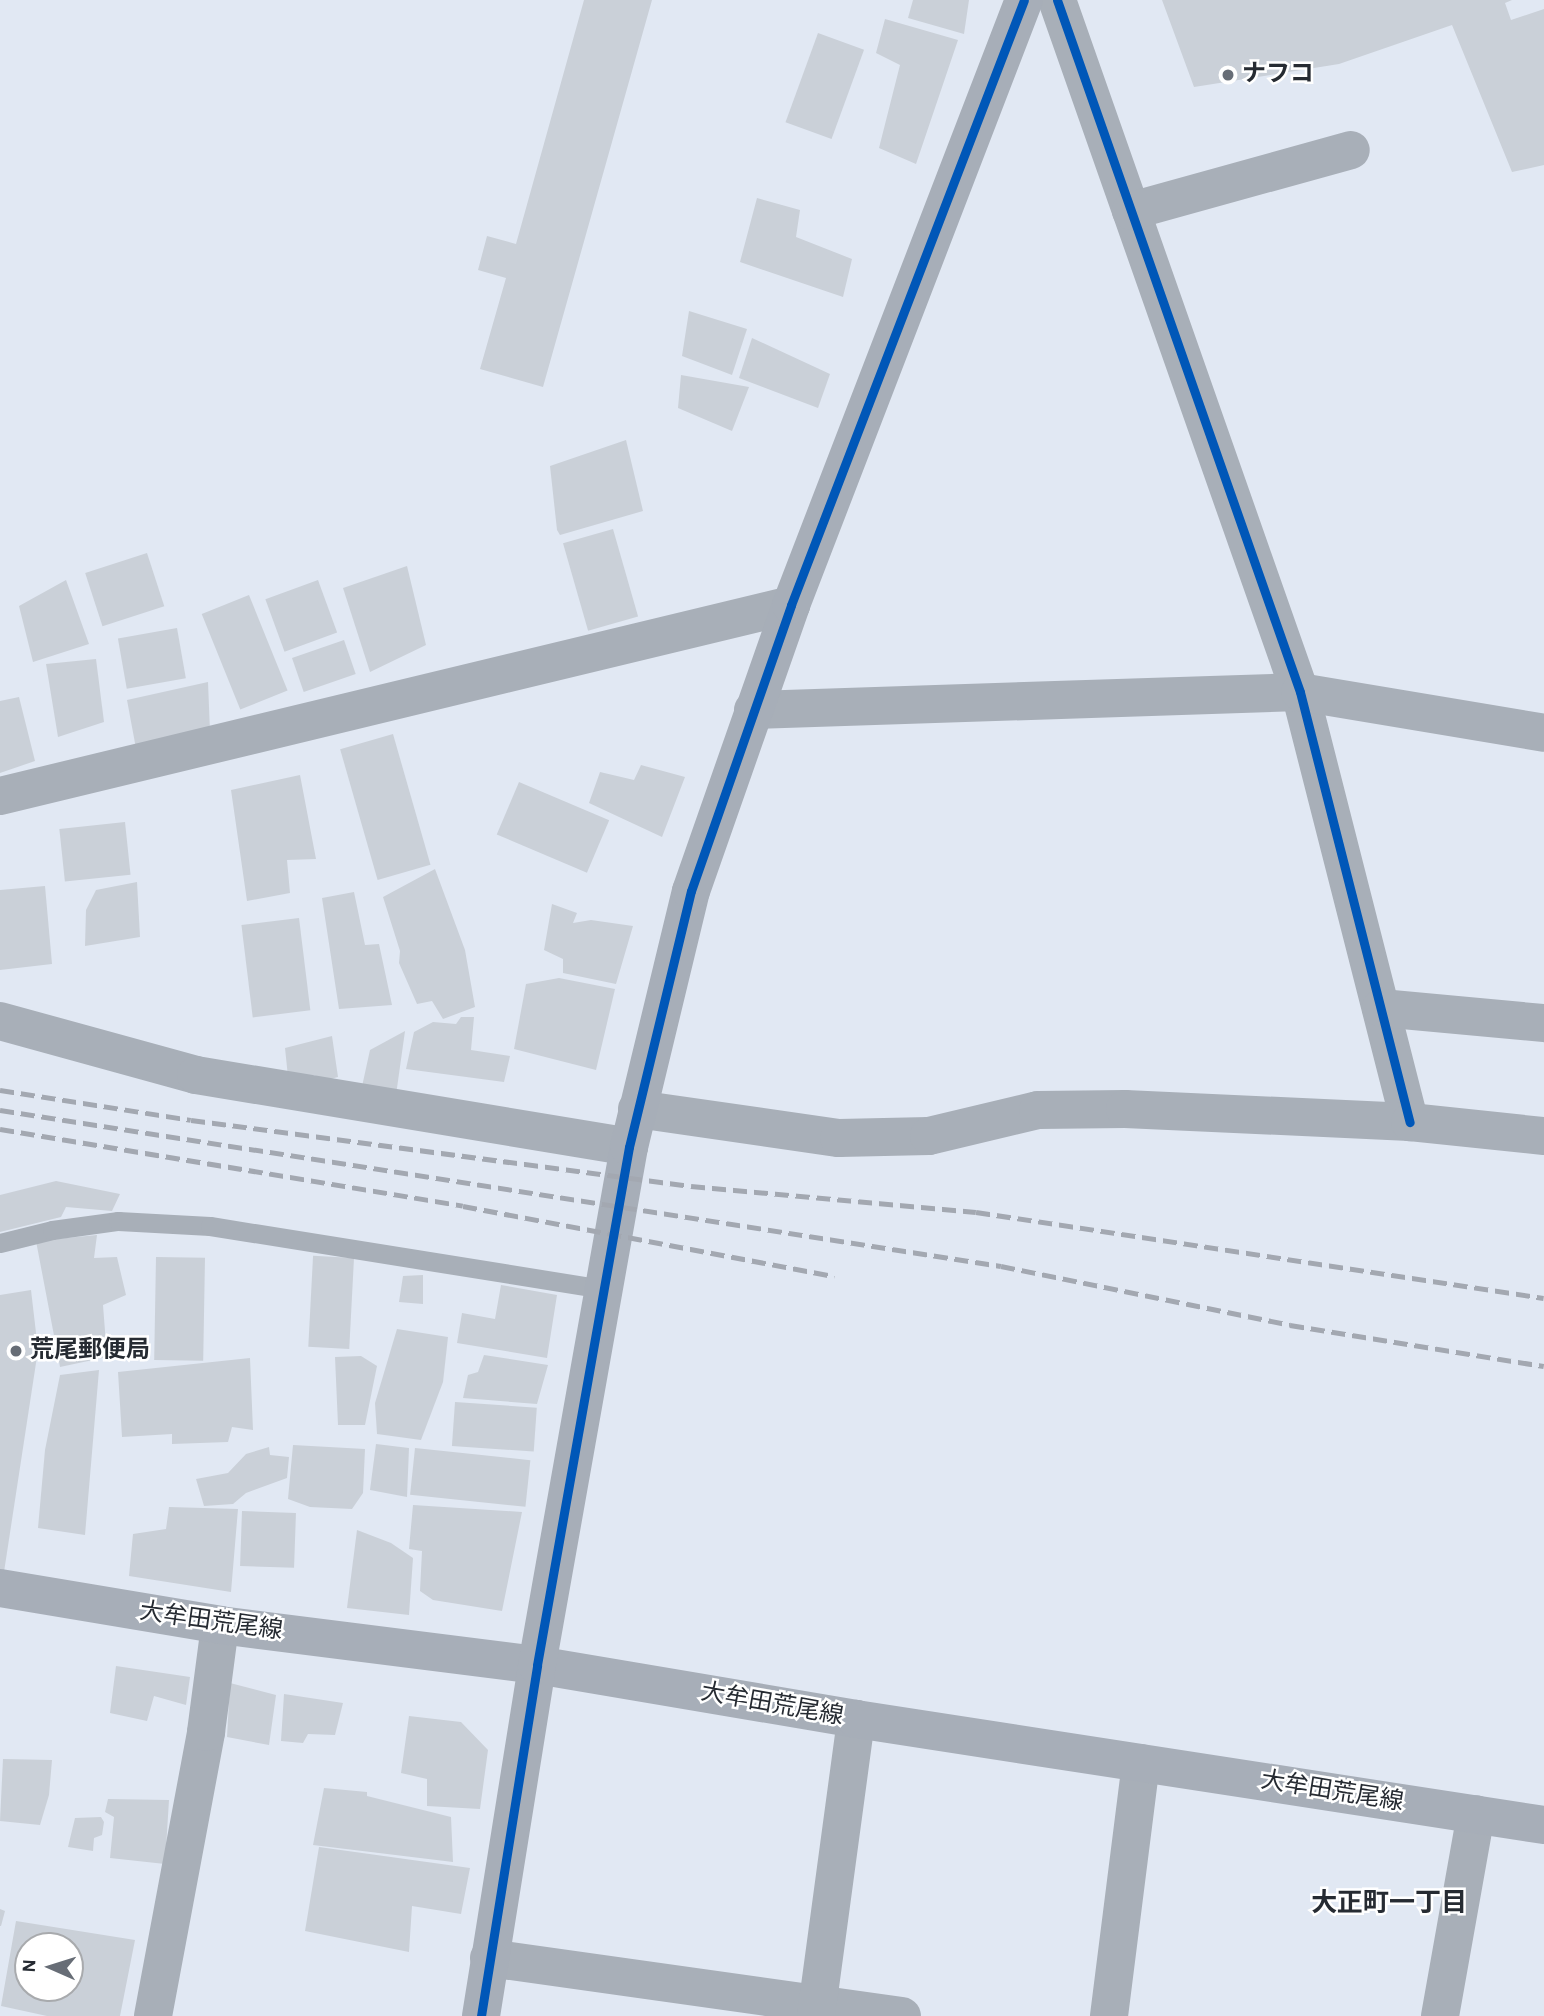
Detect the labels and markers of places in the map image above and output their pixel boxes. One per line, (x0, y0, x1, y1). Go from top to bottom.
place label: ナフコ (1242, 61, 1314, 89)
marker: ナフコ (1220, 67, 1236, 83)
place label: 荒尾郵便局 (30, 1337, 150, 1365)
marker: 荒尾郵便局 (8, 1343, 24, 1359)

